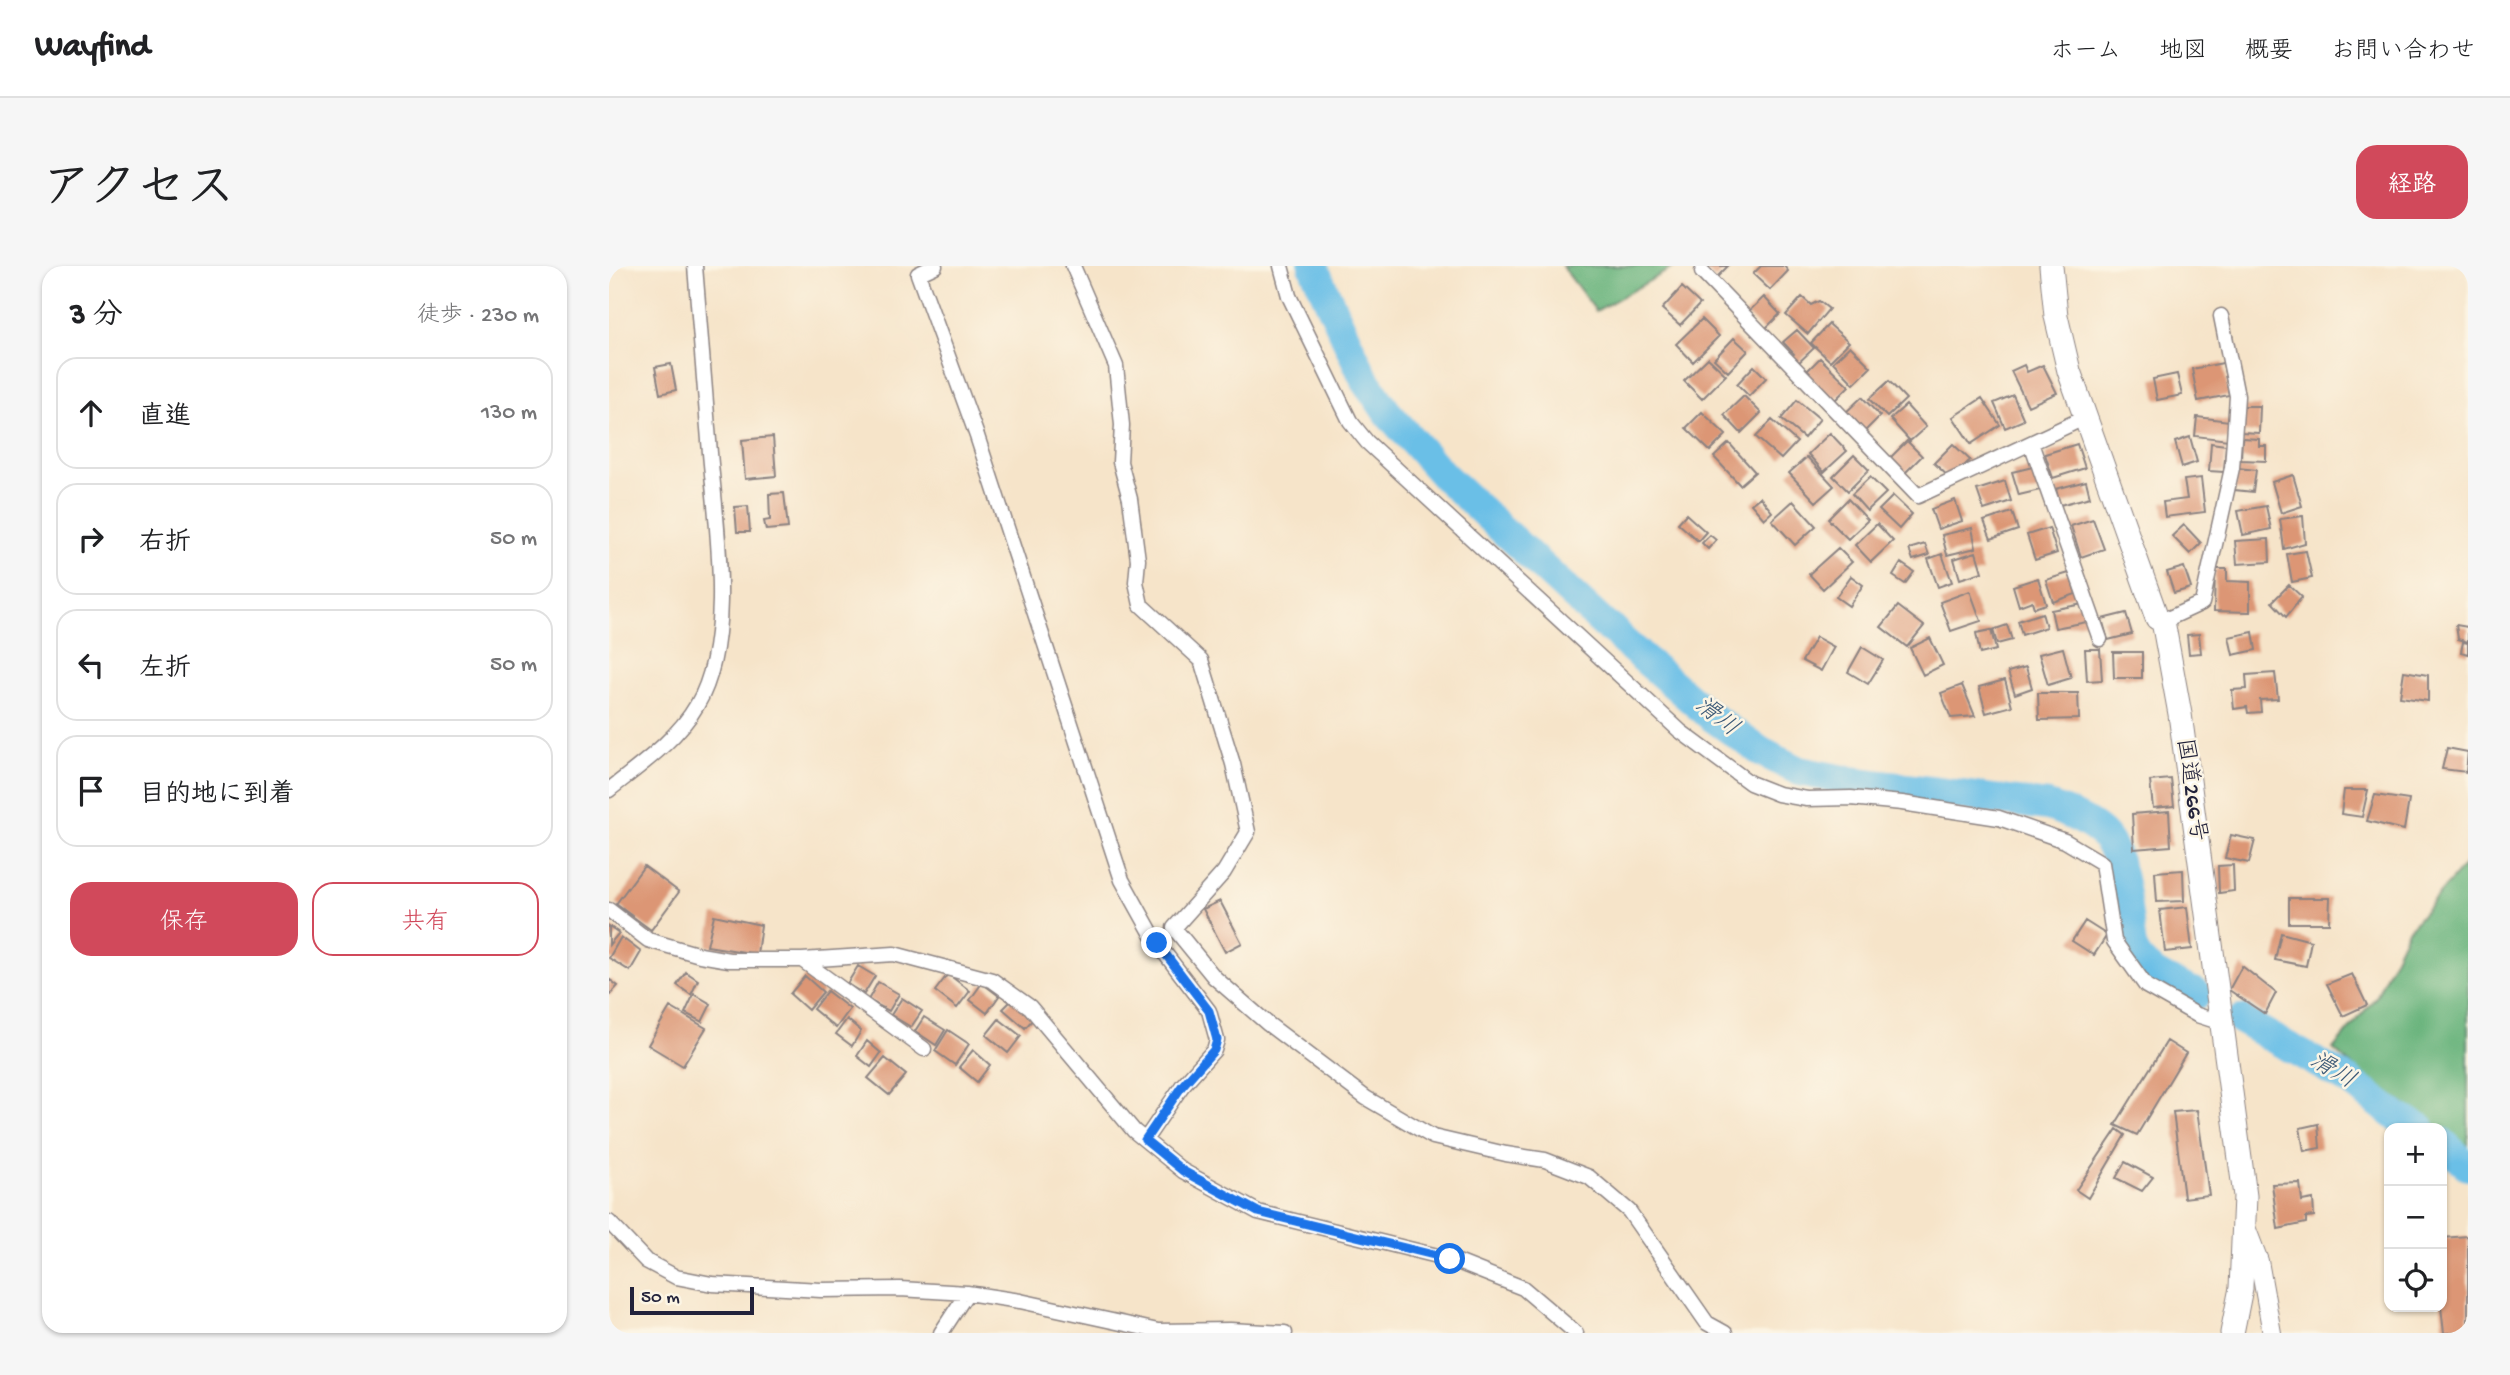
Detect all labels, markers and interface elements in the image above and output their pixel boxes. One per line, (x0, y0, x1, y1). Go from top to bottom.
text: Wayfind (35, 29, 150, 67)
text: ホーム (2050, 38, 2121, 67)
text: 地図 (2159, 38, 2207, 67)
text: 概要 (2245, 38, 2293, 67)
text: お問い合わせ (2331, 38, 2475, 67)
button: 経路 (2356, 145, 2468, 219)
text: アクセス (42, 163, 235, 221)
text: 3 分 (70, 300, 123, 335)
text: 徒歩 · 230 m (417, 303, 539, 330)
icon: ahead (72, 394, 110, 432)
text: 130 m (481, 400, 537, 427)
text: 直進 (139, 403, 191, 434)
icon: right (72, 520, 110, 558)
text: 50 m (490, 526, 537, 553)
text: 右折 (139, 529, 191, 560)
icon: left (72, 646, 110, 684)
text: 50 m (490, 652, 537, 679)
text: 左折 (139, 655, 191, 686)
water label: 滑川 (1688, 692, 1744, 744)
street label: 国道266号 (2169, 737, 2212, 843)
icon: arrive (72, 772, 110, 810)
text: 目的地に到着 (139, 781, 295, 812)
button: 保存 (70, 882, 298, 956)
button: 共有 (312, 882, 539, 956)
route end (1141, 927, 1172, 958)
water label: 滑川 (2304, 1047, 2360, 1097)
map controls (2384, 1123, 2447, 1312)
button: + (2384, 1123, 2447, 1186)
button: − (2384, 1186, 2447, 1249)
route start (1434, 1243, 1465, 1274)
button: locate (2384, 1249, 2447, 1312)
scale bar (630, 1284, 754, 1316)
text: 50 m (641, 1287, 680, 1310)

